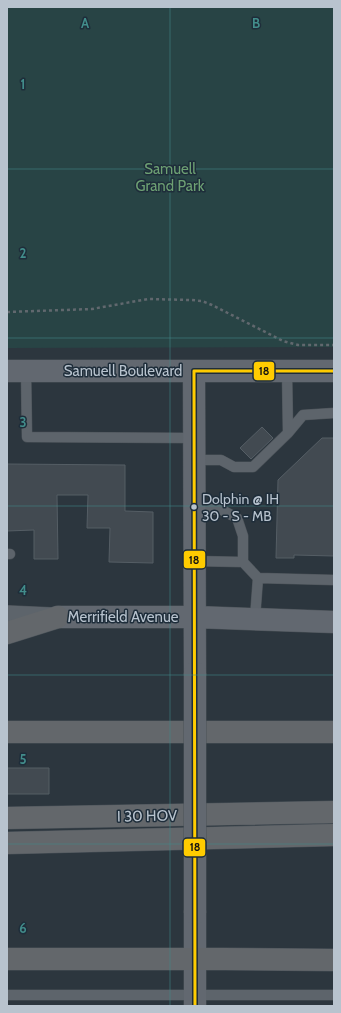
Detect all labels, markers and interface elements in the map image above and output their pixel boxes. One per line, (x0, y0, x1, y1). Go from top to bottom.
text: A (81, 15, 90, 31)
text: B (252, 15, 260, 31)
text: 1 (21, 76, 25, 92)
park label: Samuell Grand Park (136, 160, 205, 195)
text: 2 (20, 245, 27, 261)
line badge: 18 (253, 361, 275, 381)
street label: Samuell Boulevard (64, 362, 182, 380)
text: 18 (259, 364, 270, 378)
text: 3 (19, 414, 27, 430)
place label: Dolphin @ IH 30 - S - MB (202, 490, 279, 525)
marker: Dolphin @ IH 30 - S - MB (189, 502, 199, 512)
line badge: 18 (183, 550, 206, 569)
text: 18 (189, 553, 200, 567)
text: 4 (19, 582, 27, 598)
street label: Merrifield Avenue (68, 608, 179, 626)
text: 5 (20, 751, 27, 767)
street label: I 30 HOV (117, 806, 178, 826)
line badge: 18 (183, 838, 206, 857)
text: 18 (190, 840, 201, 854)
text: 6 (19, 920, 27, 936)

